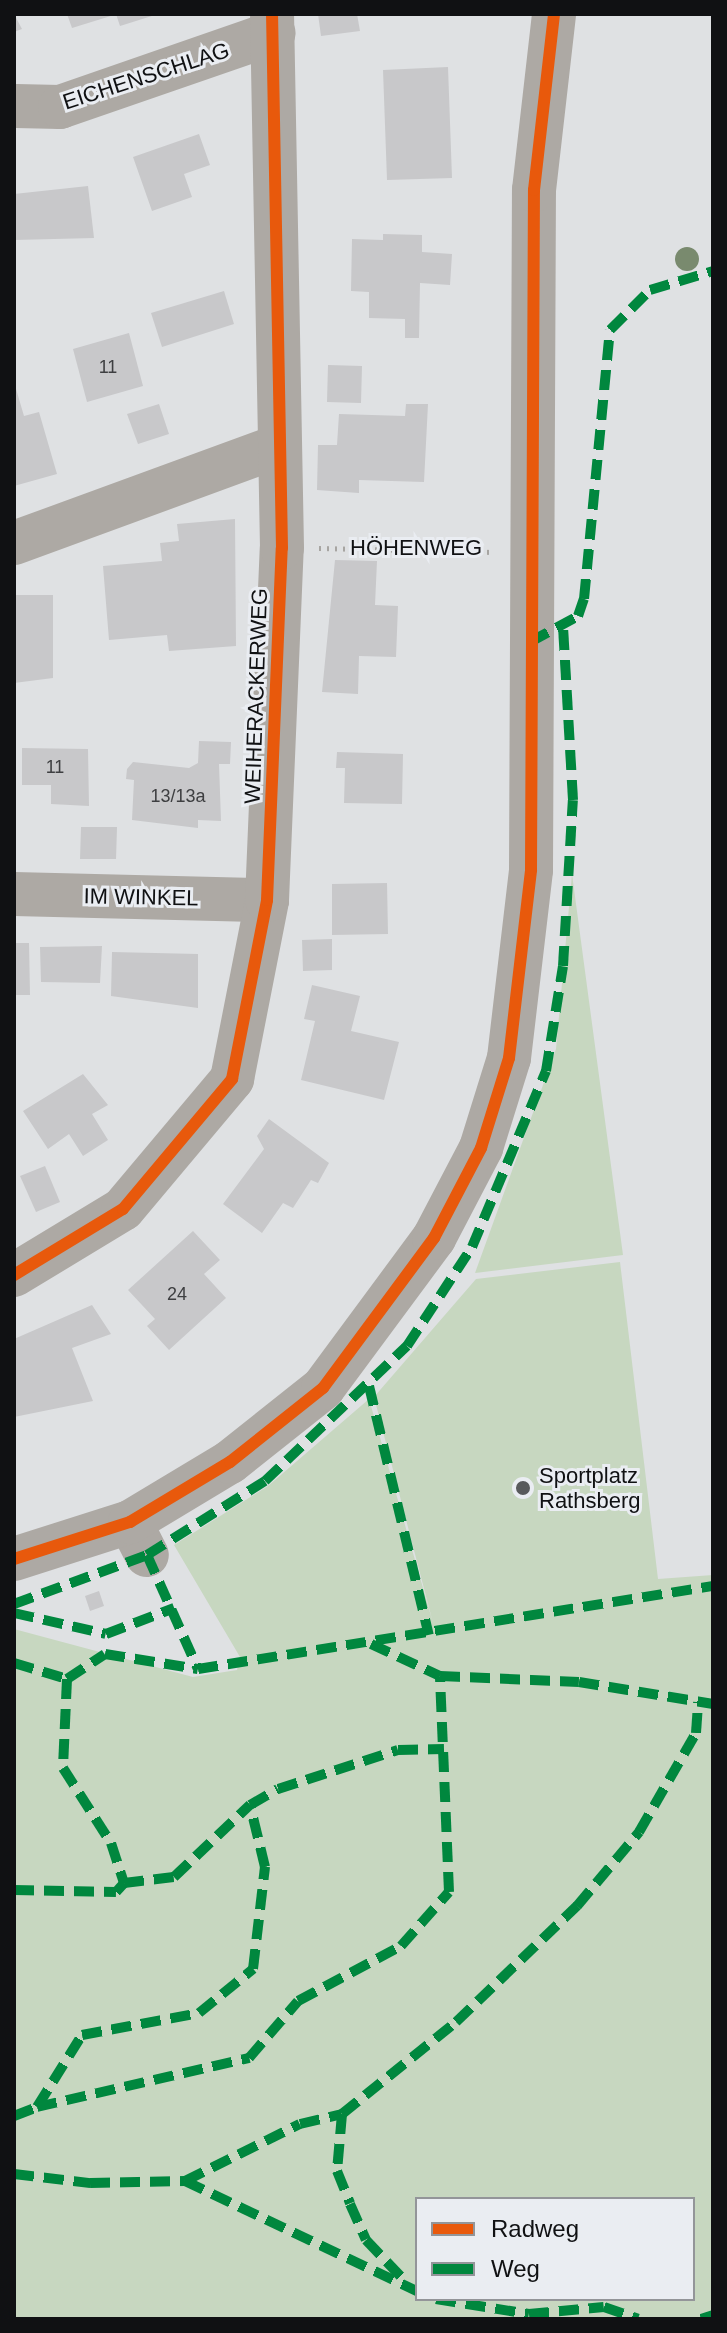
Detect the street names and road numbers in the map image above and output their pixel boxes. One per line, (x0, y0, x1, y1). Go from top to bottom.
street label: EICHENSCHLAG (59, 37, 233, 115)
street label: HÖHENWEG (350, 535, 482, 561)
street label: WEIHERACKERWEG (239, 588, 273, 804)
street label: IM WINKEL (83, 883, 199, 911)

